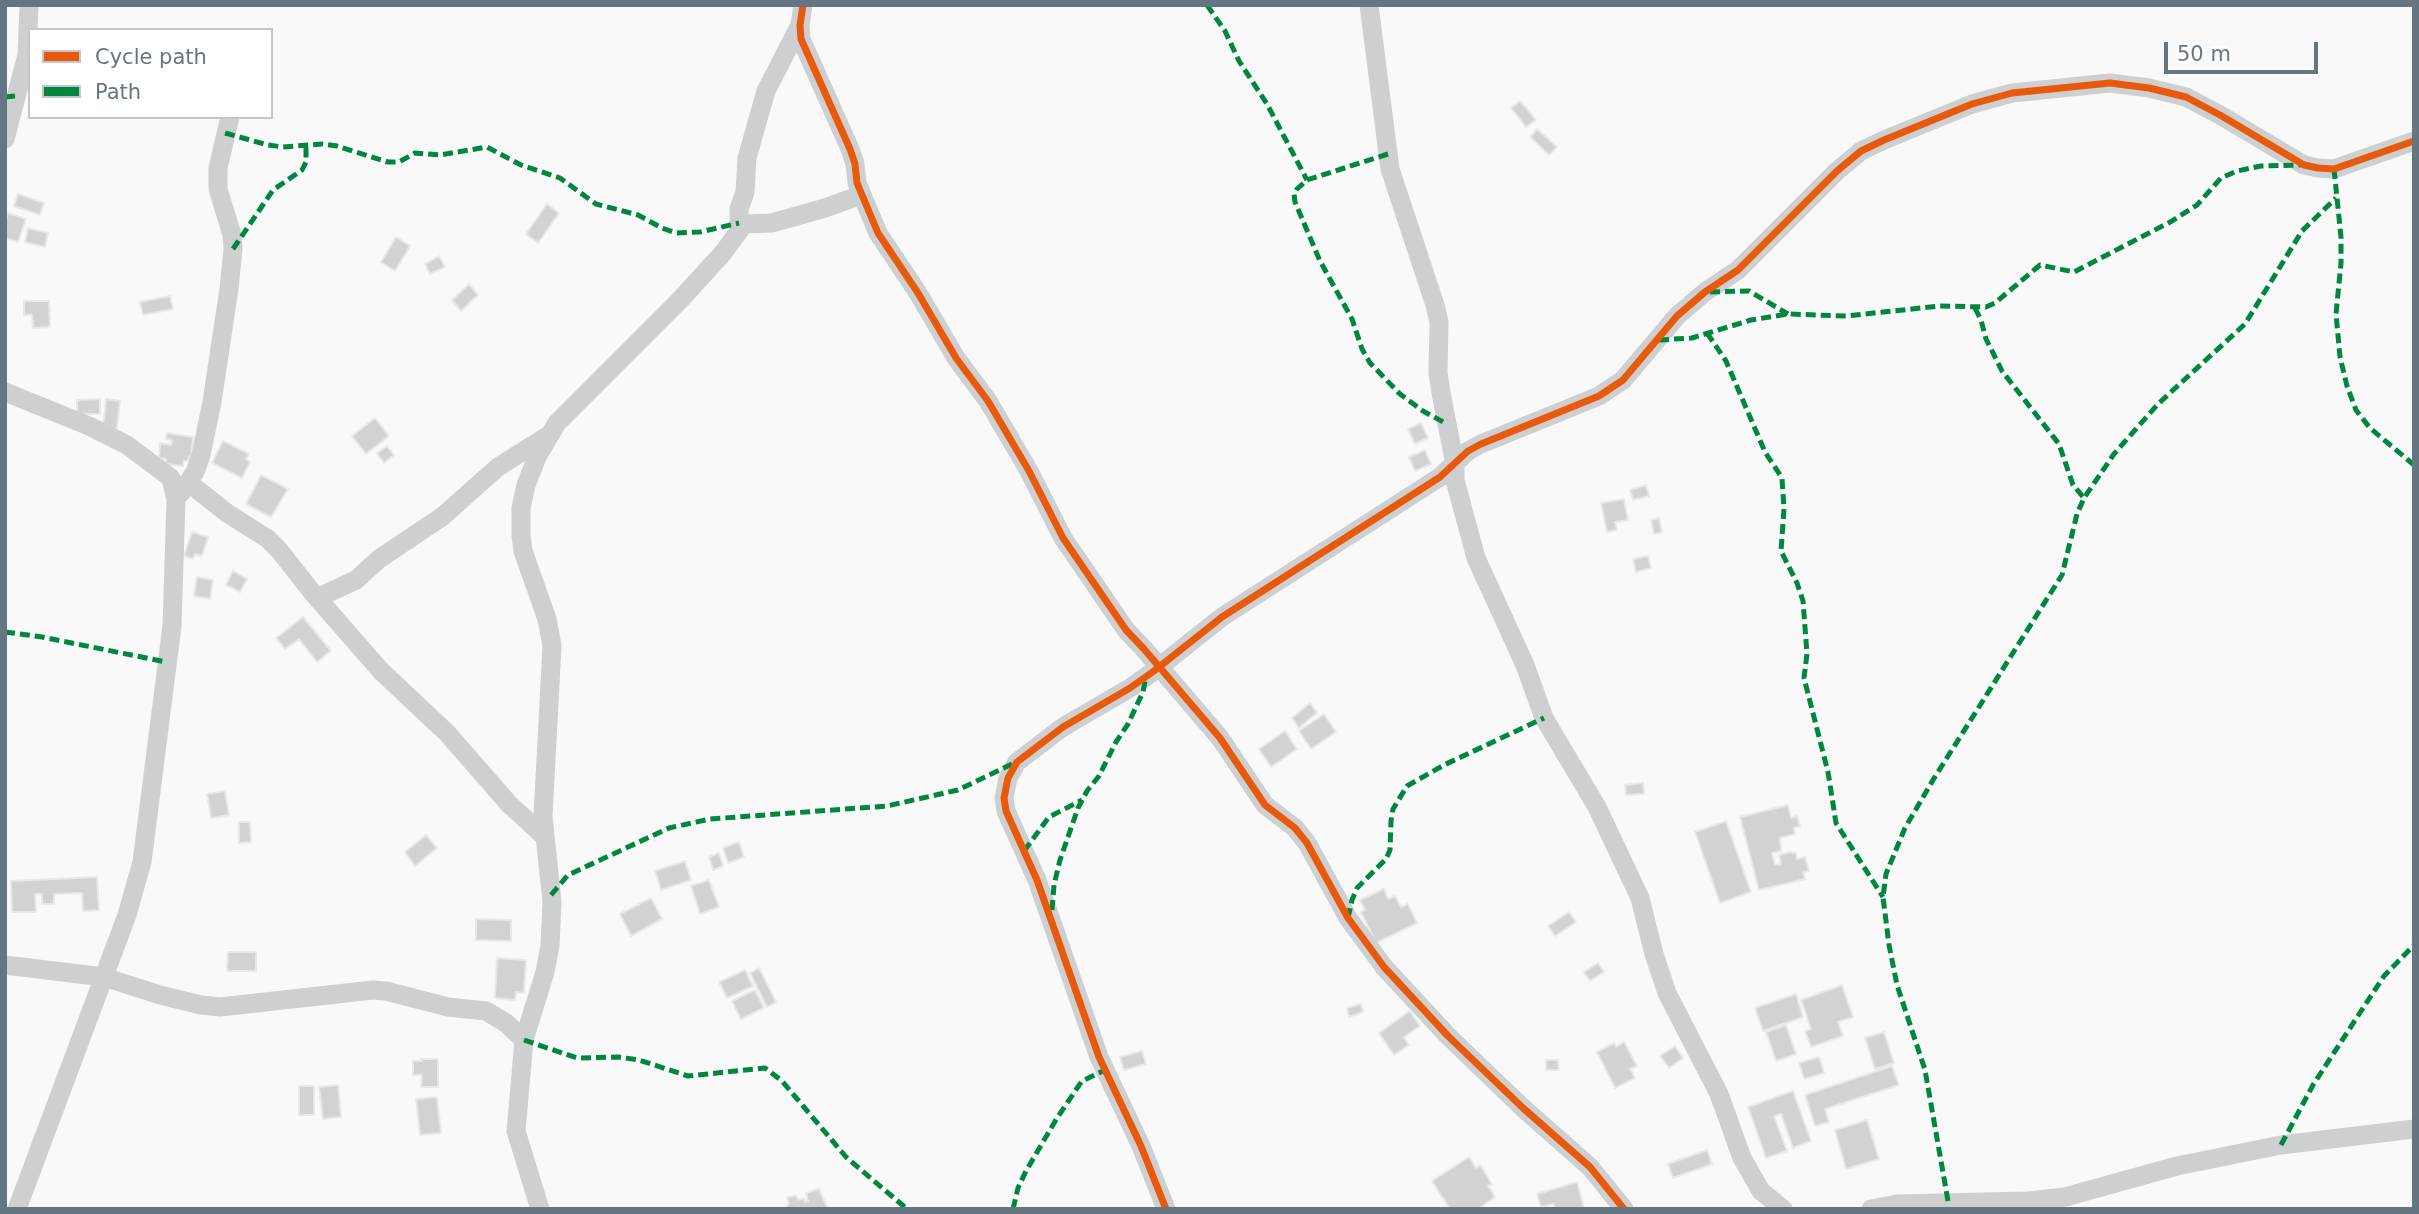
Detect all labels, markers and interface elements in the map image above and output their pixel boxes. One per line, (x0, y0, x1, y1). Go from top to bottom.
legend (28, 28, 273, 119)
scale bar (2167, 28, 2321, 72)
text: 50 m (2177, 42, 2231, 66)
text: Cycle path (95, 45, 207, 69)
text: Path (95, 80, 141, 104)

